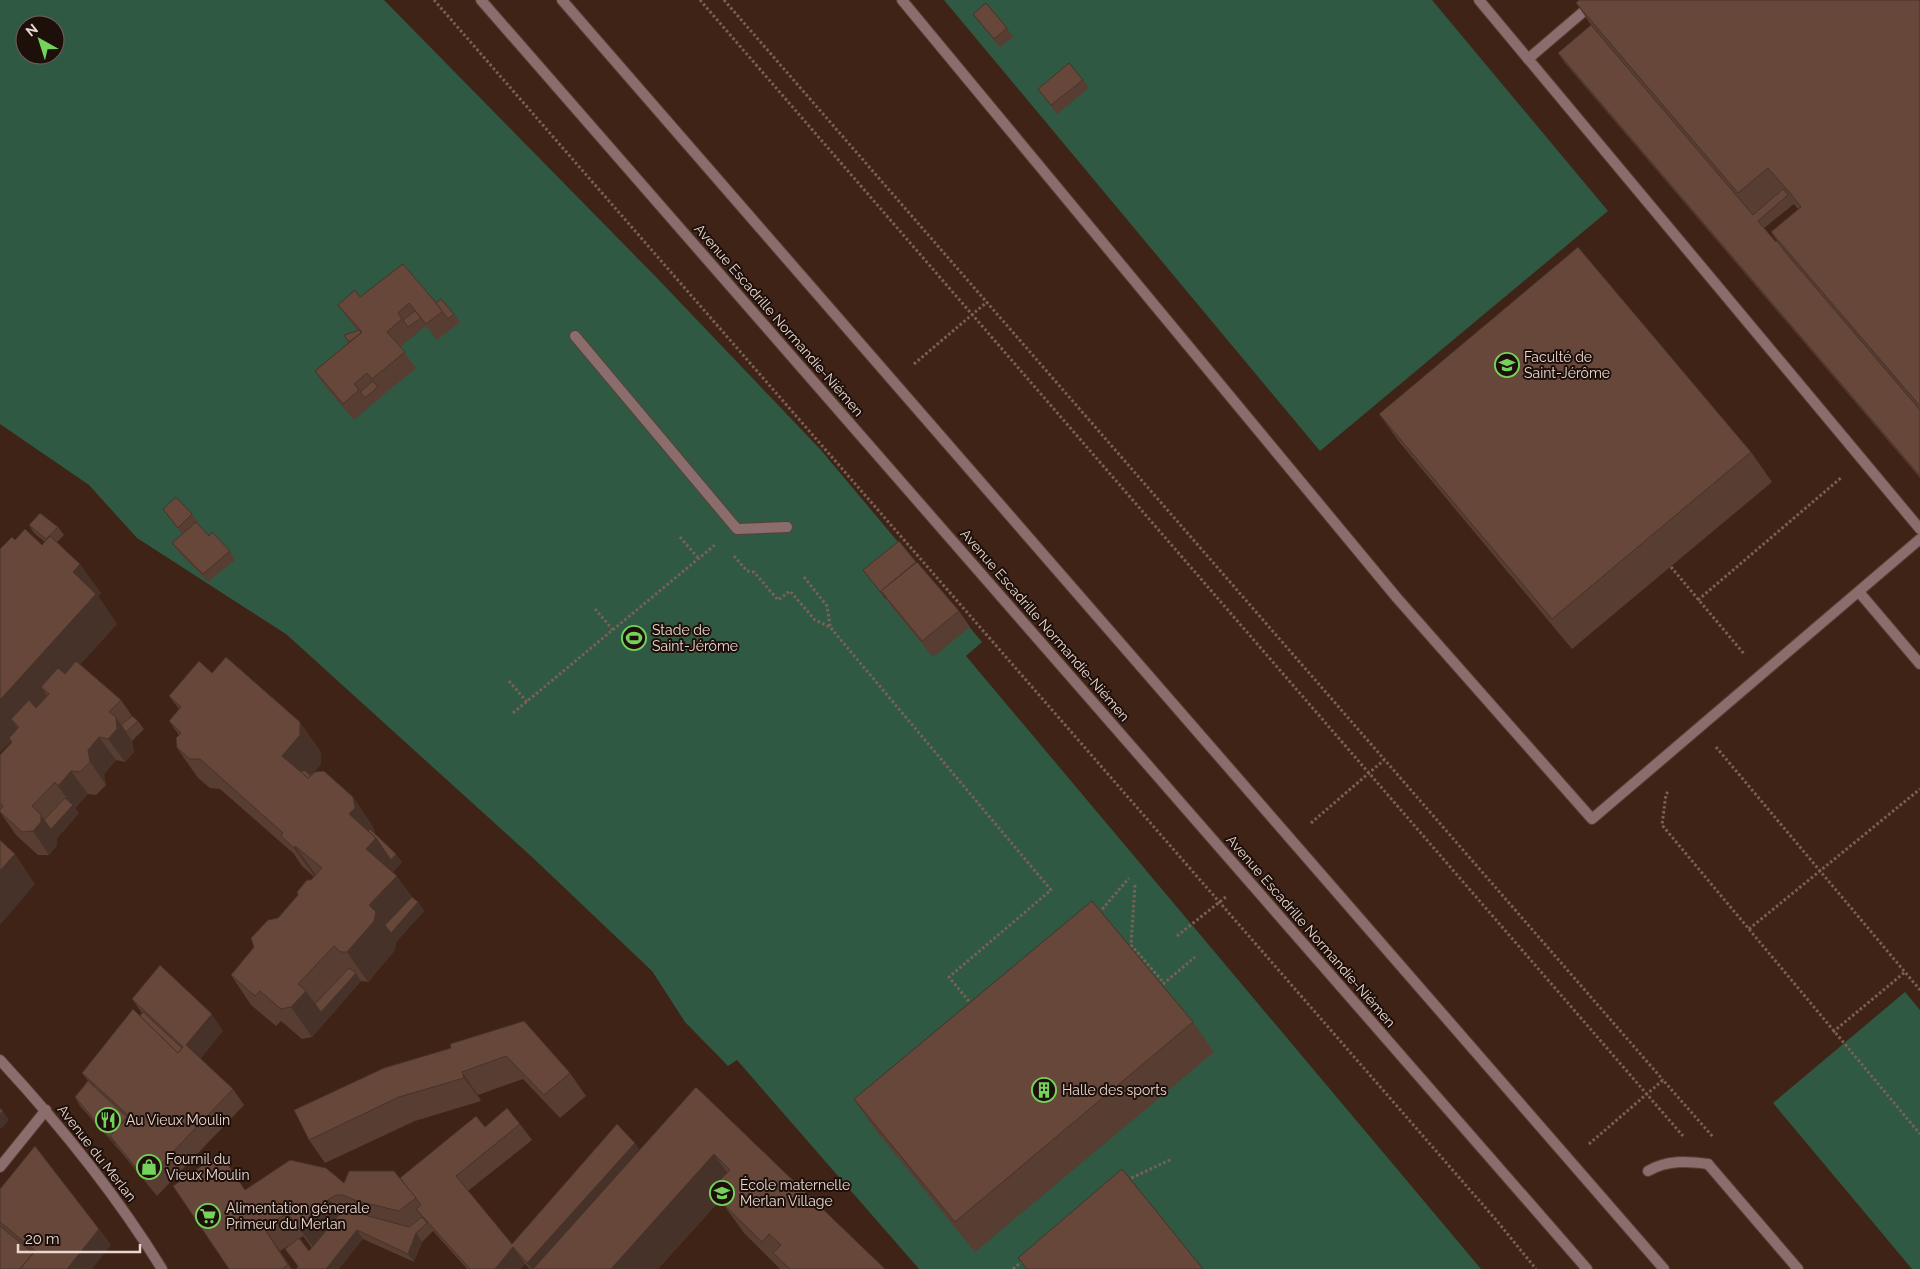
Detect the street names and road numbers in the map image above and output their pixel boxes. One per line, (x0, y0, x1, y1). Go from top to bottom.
street label: Avenue Escadrille Normandie-Niémen (691, 221, 867, 419)
street label: Avenue Escadrille Normandie-Niémen (957, 526, 1133, 724)
street label: Avenue Escadrille Normandie-Niémen (1223, 832, 1399, 1030)
street label: Avenue du Merlan (54, 1102, 140, 1204)

